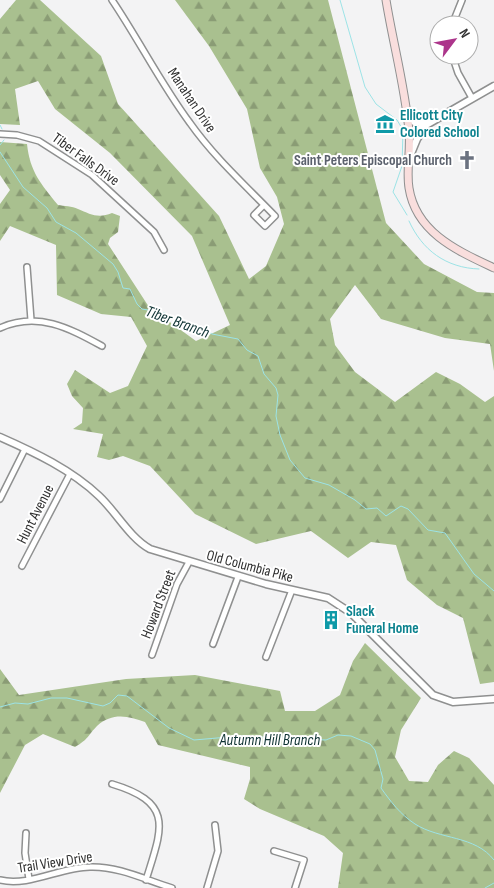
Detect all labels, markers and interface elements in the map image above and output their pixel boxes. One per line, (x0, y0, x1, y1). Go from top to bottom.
north arrow (429, 15, 479, 65)
text: N (455, 26, 474, 41)
street label: Manahan Drive (163, 64, 220, 136)
place label: Ellicott City Colored School (400, 106, 479, 142)
museum icon: Ellicott City Colored School (374, 113, 396, 135)
street label: Tiber Falls Drive (48, 129, 123, 190)
church icon: Saint Peters Episcopal Church (456, 149, 478, 171)
place label: Saint Peters Episcopal Church (294, 151, 452, 170)
water label: Tiber Branch (143, 302, 212, 343)
street label: Hunt Avenue (12, 481, 58, 547)
street label: Old Columbia Pike (205, 546, 295, 587)
street label: Howard Street (137, 567, 180, 641)
place label: Slack Funeral Home (346, 602, 419, 638)
building icon: Slack Funeral Home (320, 609, 342, 631)
water label: Autumn Hill Branch (219, 731, 321, 750)
street label: Trail View Drive (16, 847, 94, 878)

